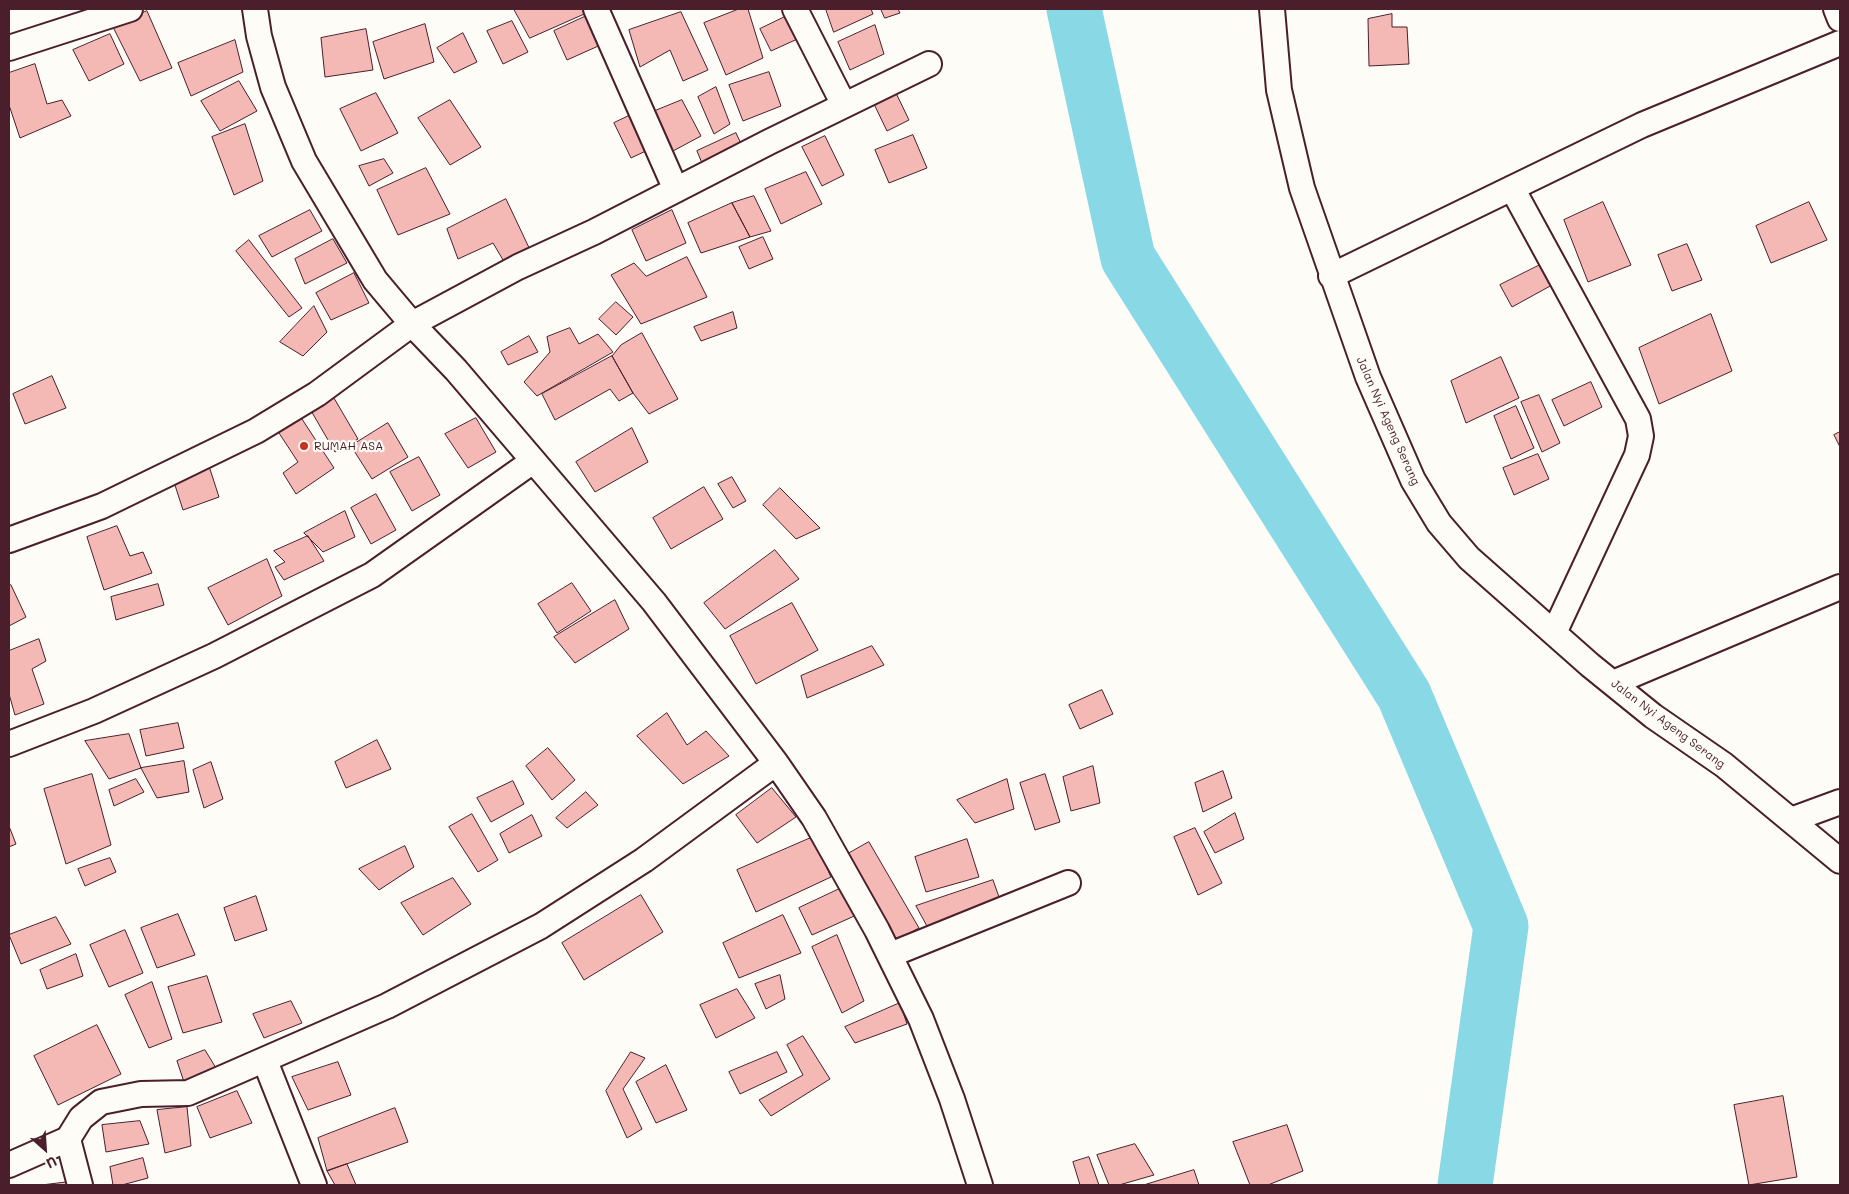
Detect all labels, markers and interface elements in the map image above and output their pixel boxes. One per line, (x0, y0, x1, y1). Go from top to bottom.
street label: Jalan Nyi Ageng Serang (1353, 355, 1423, 487)
place label: RUMAH ASA (314, 439, 383, 453)
marker: RUMAH ASA (298, 440, 310, 452)
street label: Jalan Nyi Ageng Serang (1608, 676, 1728, 772)
north arrow (20, 1124, 70, 1174)
text: U (43, 1152, 60, 1174)

